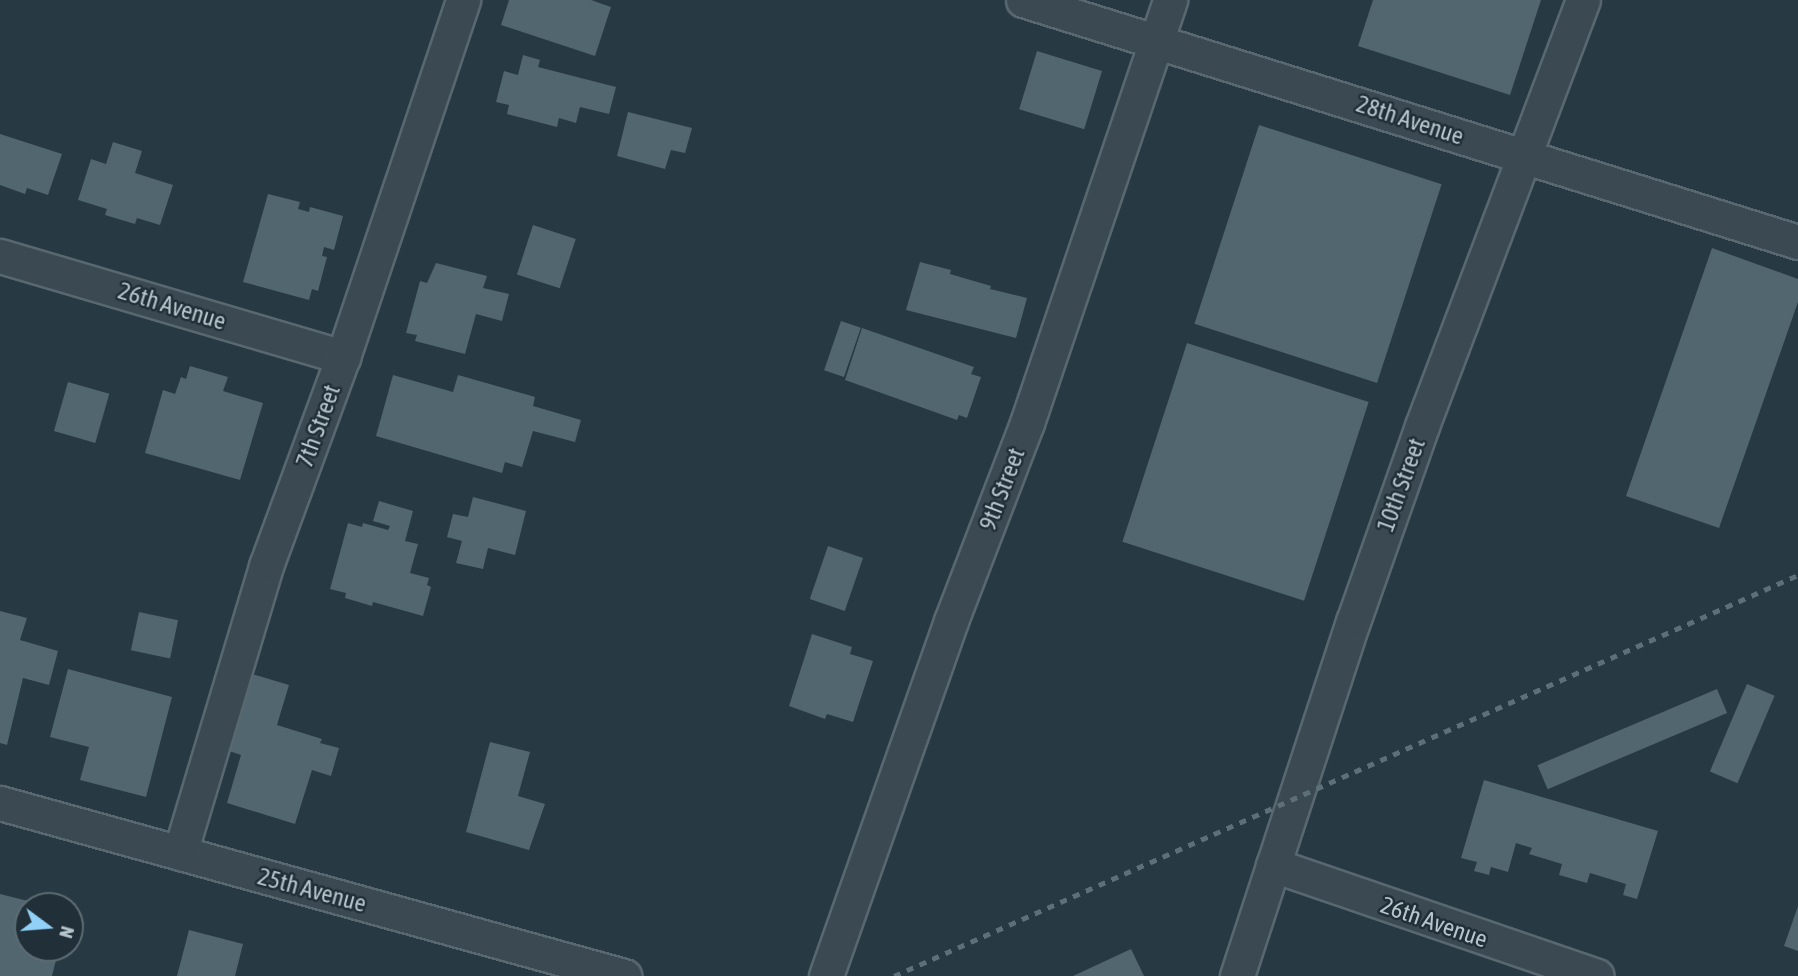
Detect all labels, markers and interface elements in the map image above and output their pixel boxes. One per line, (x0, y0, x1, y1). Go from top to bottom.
street label: 28th Avenue (1353, 89, 1467, 151)
street label: 26th Avenue (115, 276, 229, 336)
street label: 7th Street (290, 381, 346, 471)
street label: 10th Street (1371, 434, 1431, 536)
street label: 9th Street (973, 444, 1031, 534)
street label: 25th Avenue (255, 862, 369, 918)
street label: 26th Avenue (1377, 890, 1491, 954)
north arrow (14, 892, 84, 962)
text: N (55, 924, 79, 941)

